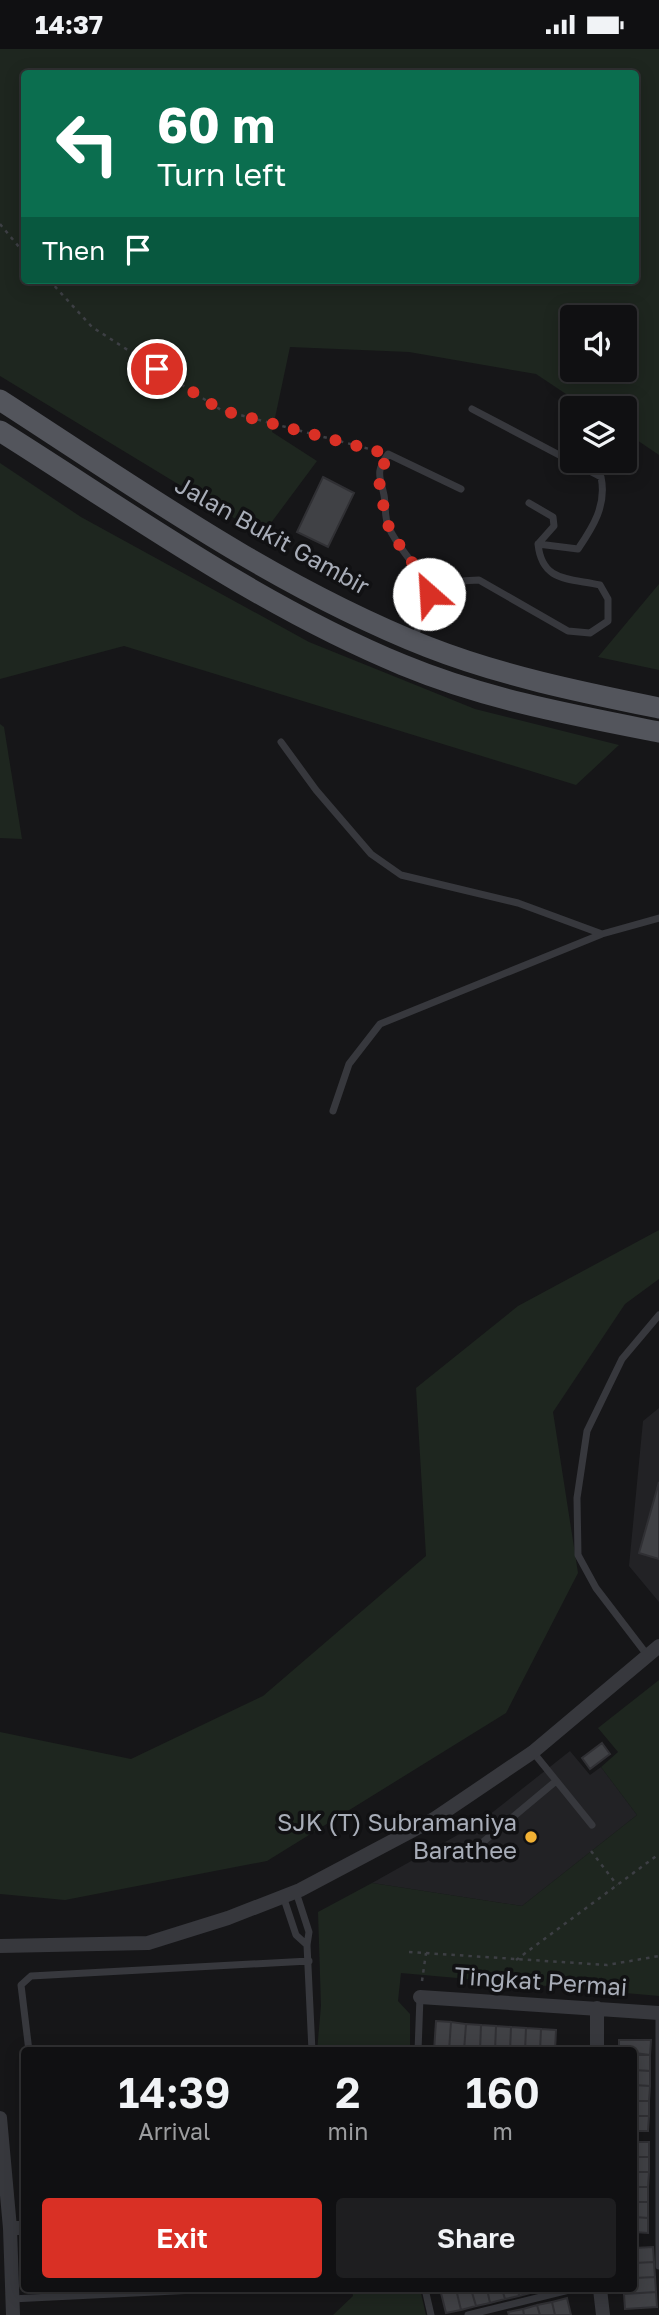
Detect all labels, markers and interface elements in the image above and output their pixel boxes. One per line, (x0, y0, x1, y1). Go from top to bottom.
text: 14:37 (35, 9, 103, 40)
text: 60 m (157, 95, 275, 154)
icon: left (42, 98, 133, 189)
text: Turn left (157, 155, 286, 193)
icon: arrive (119, 231, 157, 269)
text: Then (42, 235, 105, 266)
map controls (560, 305, 637, 473)
button: sound (560, 305, 637, 382)
pin (127, 339, 187, 399)
icon: arrive (138, 350, 176, 388)
button: layers (560, 396, 637, 473)
street label: Jalan Bukit Gambir (171, 469, 375, 600)
position arrow (392, 557, 466, 631)
place label: SJK (T) Subramaniya Barathee (277, 1807, 517, 1864)
marker: SJK (T) Subramaniya Barathee (523, 1829, 539, 1845)
street label: Tingkat Permai (454, 1960, 628, 2001)
text: 14:39 (118, 2067, 230, 2117)
text: 2 (335, 2067, 361, 2117)
text: 160 (466, 2067, 540, 2117)
text: Arrival (138, 2117, 210, 2145)
text: min (328, 2117, 368, 2145)
text: m (492, 2117, 513, 2145)
button: Exit (42, 2198, 322, 2278)
button: Share (336, 2198, 616, 2278)

